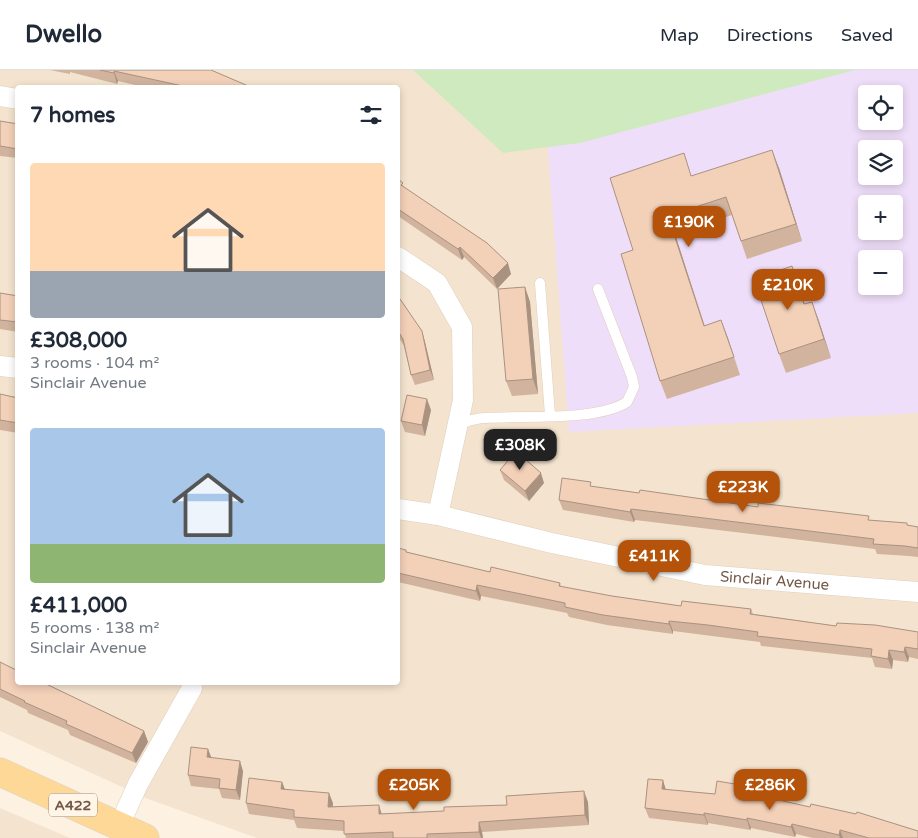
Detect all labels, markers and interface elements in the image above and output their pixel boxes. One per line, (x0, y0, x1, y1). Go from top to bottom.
text: Dwello (25, 20, 102, 49)
text: Map (660, 24, 699, 46)
text: Directions (727, 24, 813, 46)
text: Saved (841, 24, 893, 46)
map controls (858, 85, 903, 295)
button: locate (858, 85, 903, 130)
icon: filters (357, 101, 385, 129)
text: 7 homes (30, 103, 115, 128)
button: layers (858, 140, 903, 185)
icon: home (163, 195, 253, 285)
button: + (858, 195, 903, 240)
pin: £190K (654, 206, 724, 248)
text: £190K (664, 212, 714, 232)
button: − (858, 250, 903, 295)
pin: £210K (753, 268, 823, 311)
text: £210K (763, 275, 813, 295)
text: £308,000 (30, 328, 127, 353)
text: 3 rooms · 104 m² (30, 353, 159, 373)
text: Sinclair Avenue (30, 373, 146, 393)
pin: £308K (485, 428, 555, 471)
text: £308K (495, 435, 545, 455)
icon: home (163, 460, 253, 550)
pin: £223K (708, 470, 778, 513)
text: £223K (718, 477, 768, 497)
pin: £411K (619, 540, 689, 582)
text: £411K (629, 546, 679, 566)
street label: Sinclair Avenue (719, 567, 830, 594)
text: £411,000 (30, 593, 127, 618)
text: 5 rooms · 138 m² (30, 618, 159, 638)
text: Sinclair Avenue (30, 638, 146, 658)
pin: £205K (379, 768, 449, 811)
pin: £286K (735, 768, 805, 811)
text: £205K (389, 775, 439, 795)
text: £286K (745, 775, 795, 795)
road number: A422 (49, 794, 97, 816)

